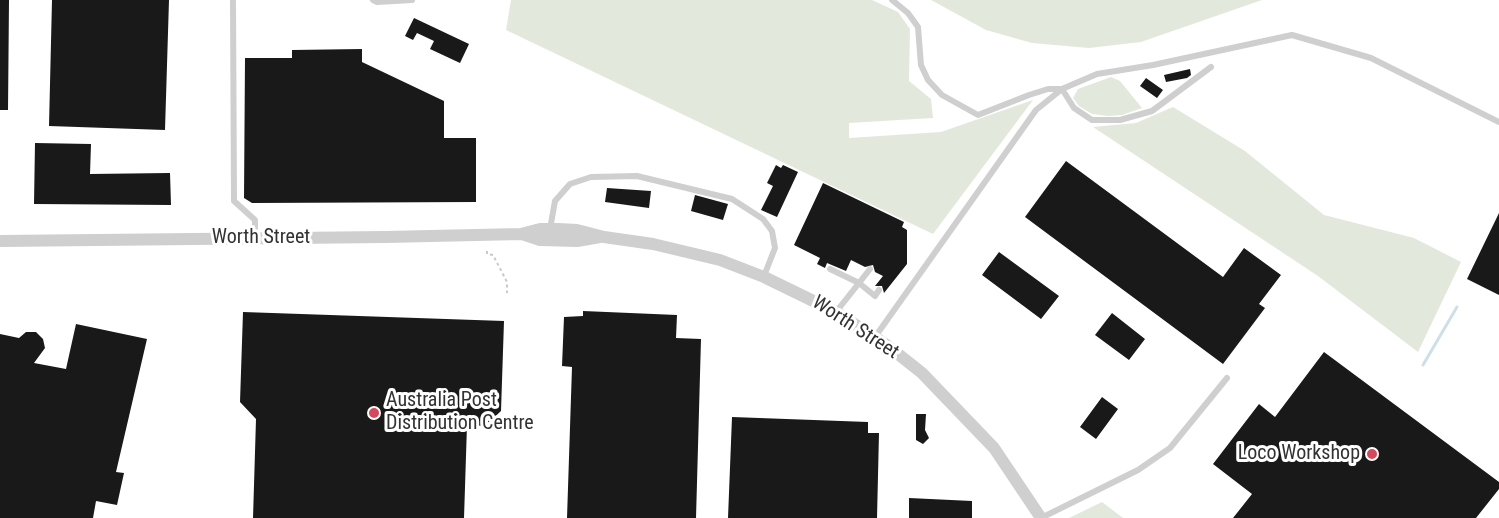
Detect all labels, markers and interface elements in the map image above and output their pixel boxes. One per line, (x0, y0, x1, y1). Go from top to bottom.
street label: Worth Street (212, 226, 310, 250)
street label: Worth Street (807, 291, 903, 365)
place label: Australia Post Distribution Centre (386, 389, 534, 436)
marker: Australia Post Distribution Centre (367, 406, 381, 420)
place label: Loco Workshop (1238, 442, 1360, 466)
marker: Loco Workshop (1365, 447, 1379, 461)

